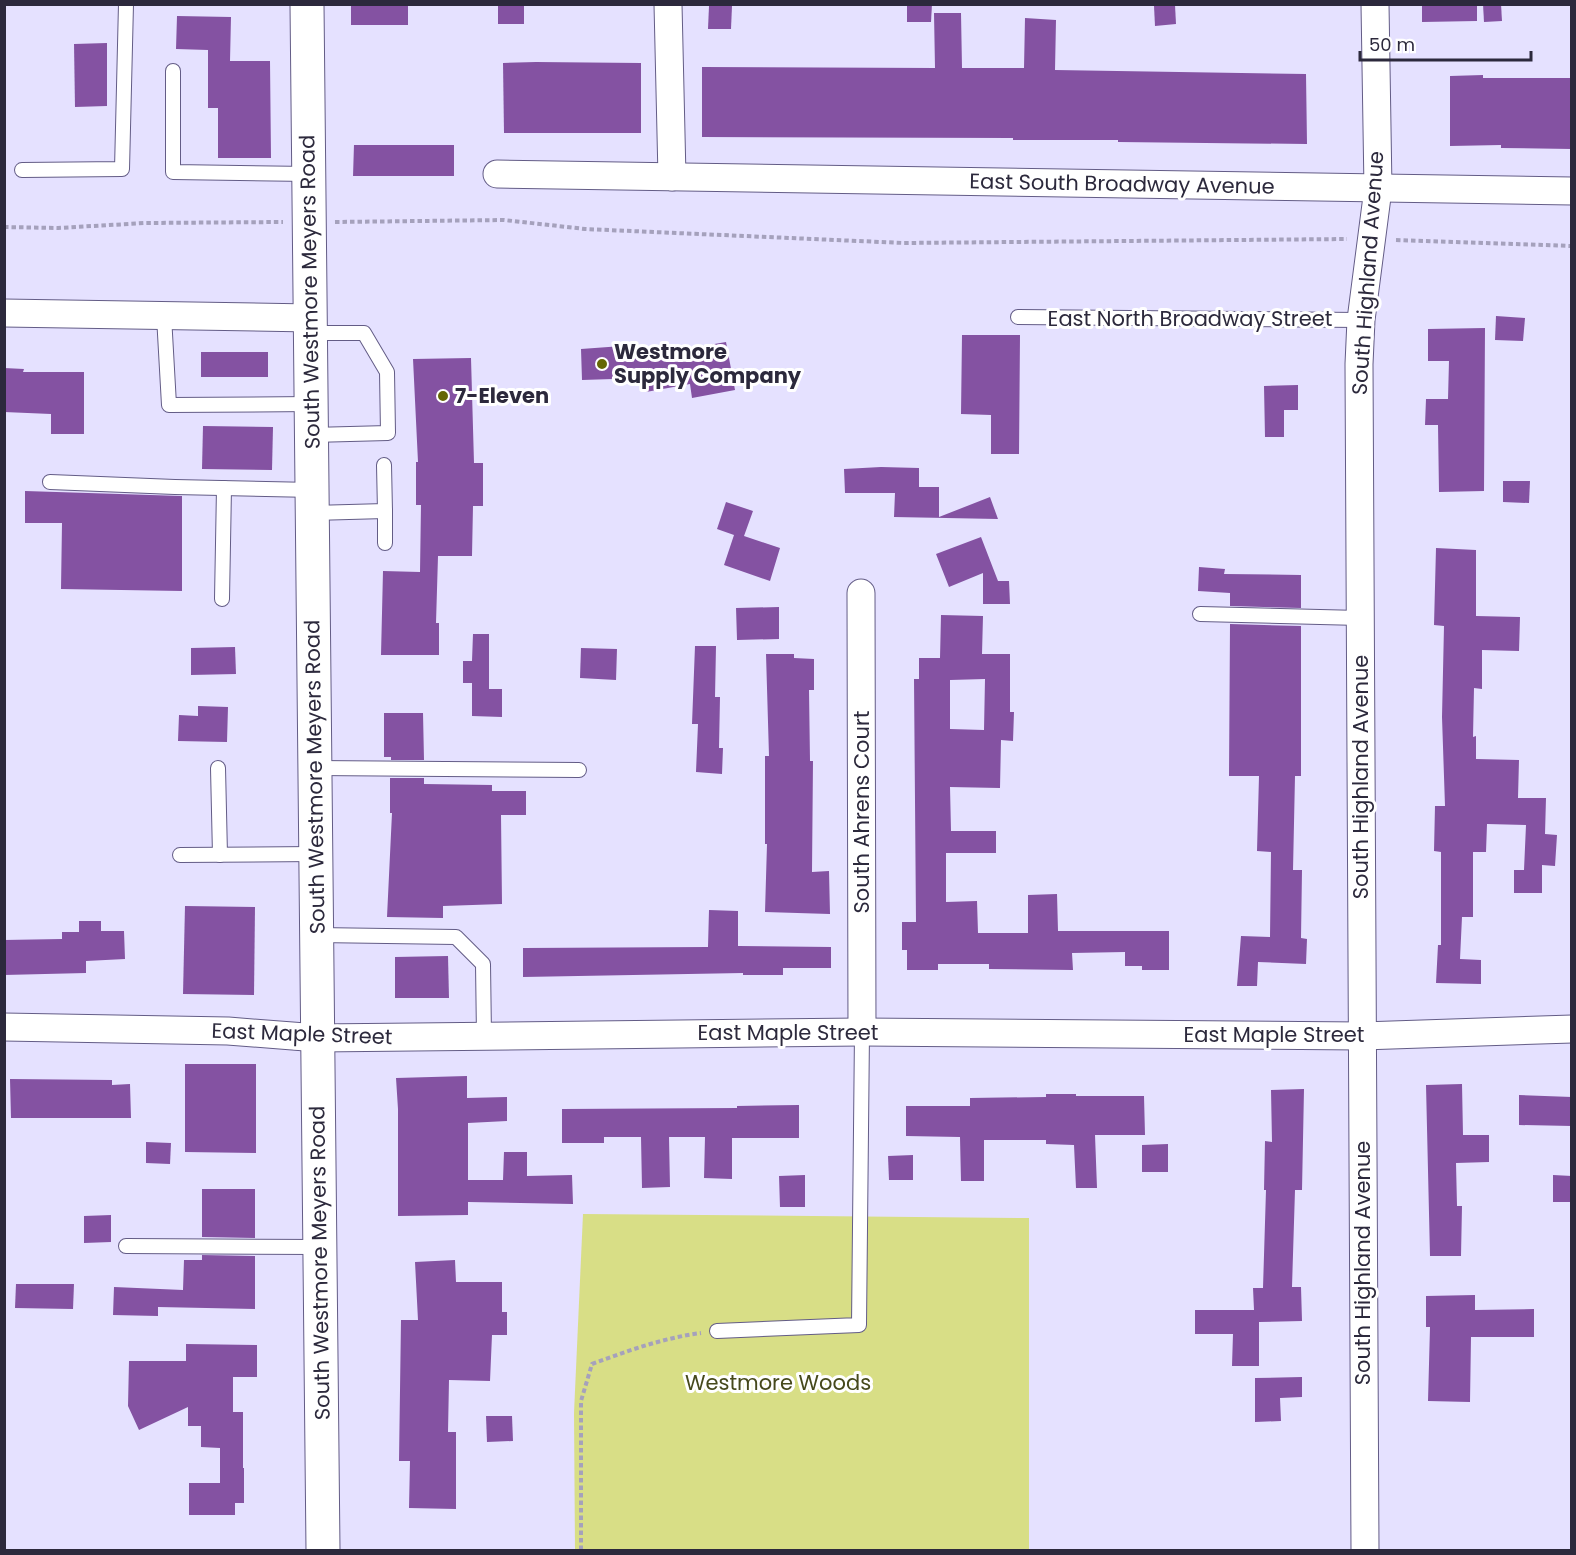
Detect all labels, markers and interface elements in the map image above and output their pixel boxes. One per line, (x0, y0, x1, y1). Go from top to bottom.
scale bar (1360, 24, 1531, 62)
text: 50 m (1369, 32, 1415, 57)
street label: South Westmore Meyers Road (292, 135, 327, 449)
street label: South Highland Avenue (1345, 150, 1391, 396)
street label: East South Broadway Avenue (969, 166, 1275, 201)
street label: East North Broadway Street (1048, 304, 1332, 333)
place label: Westmore Supply Company (614, 337, 802, 390)
marker: Westmore Supply Company (595, 357, 609, 371)
place label: 7-Eleven (455, 381, 549, 410)
marker: 7-Eleven (436, 389, 450, 403)
street label: South Westmore Meyers Road (297, 620, 332, 934)
street label: South Highland Avenue (1346, 655, 1375, 899)
street label: South Ahrens Court (847, 711, 876, 913)
street label: East Maple Street (211, 1016, 393, 1051)
street label: East Maple Street (698, 1018, 878, 1047)
street label: East Maple Street (1184, 1020, 1364, 1049)
street label: South Westmore Meyers Road (302, 1106, 337, 1420)
street label: South Highland Avenue (1348, 1141, 1377, 1385)
park label: Westmore Woods (685, 1368, 871, 1397)

